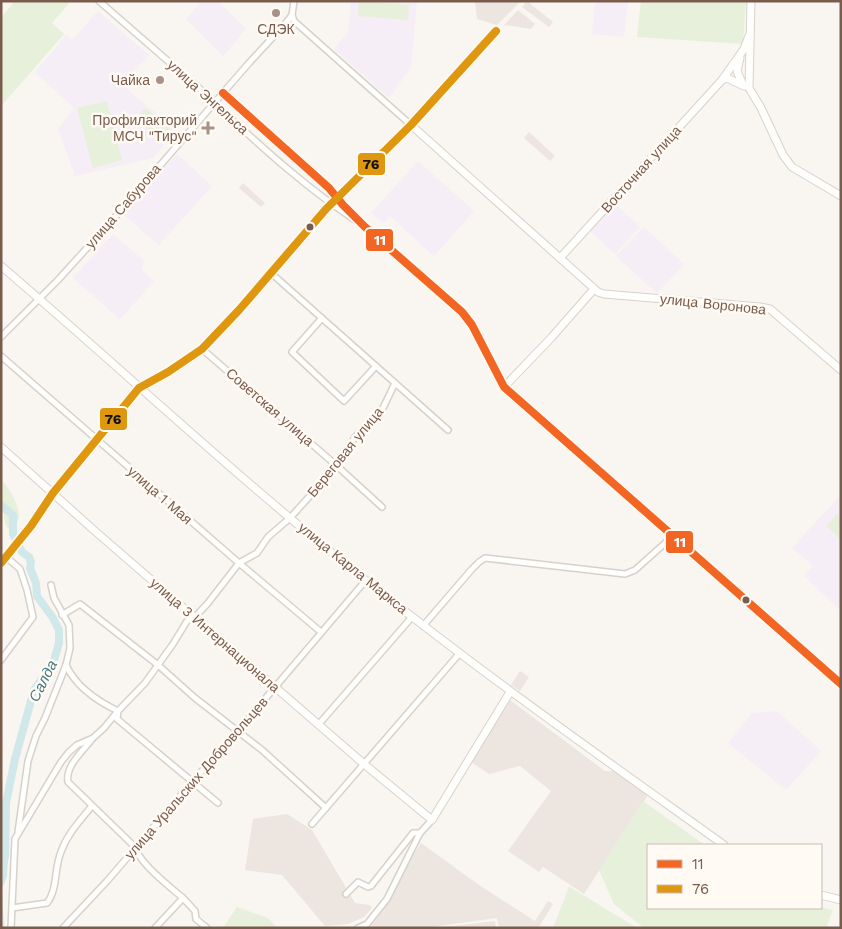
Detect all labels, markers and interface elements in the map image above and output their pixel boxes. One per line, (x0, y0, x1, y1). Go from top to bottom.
marker: СДЭК (270, 7, 282, 19)
place label: СДЭК (257, 21, 296, 37)
street label: улица Энгельса (164, 56, 252, 138)
place label: Чайка (111, 72, 150, 88)
marker: Чайка (154, 74, 166, 86)
place label: Профилакторий МСЧ "Тирус" (92, 112, 197, 144)
marker: Профилакторий МСЧ "Тирус" (201, 121, 215, 135)
street label: Восточная улица (598, 122, 684, 216)
line badge: 76 (357, 152, 386, 176)
text: 76 (363, 156, 380, 172)
street label: улица Сабурова (82, 160, 164, 251)
unlabelled marker (305, 222, 315, 232)
line badge: 11 (365, 228, 394, 252)
text: 11 (374, 232, 386, 248)
street label: улица Воронова (659, 290, 767, 318)
street label: Советская улица (223, 365, 317, 450)
street label: Береговая улица (304, 404, 386, 500)
line badge: 76 (99, 407, 128, 431)
text: 76 (105, 411, 122, 427)
street label: улица 1 Мая (124, 463, 196, 527)
street label: улица Карла Маркса (295, 519, 411, 617)
line badge: 11 (665, 530, 694, 554)
text: 11 (674, 534, 686, 550)
street label: улица 3 Интернационала (147, 574, 283, 696)
unlabelled marker (741, 595, 751, 605)
water label: Салда (25, 657, 61, 705)
street label: улица Уральских Добровольцев (121, 694, 271, 862)
legend (647, 844, 822, 909)
text: 11 (692, 855, 704, 873)
text: 76 (692, 880, 709, 898)

